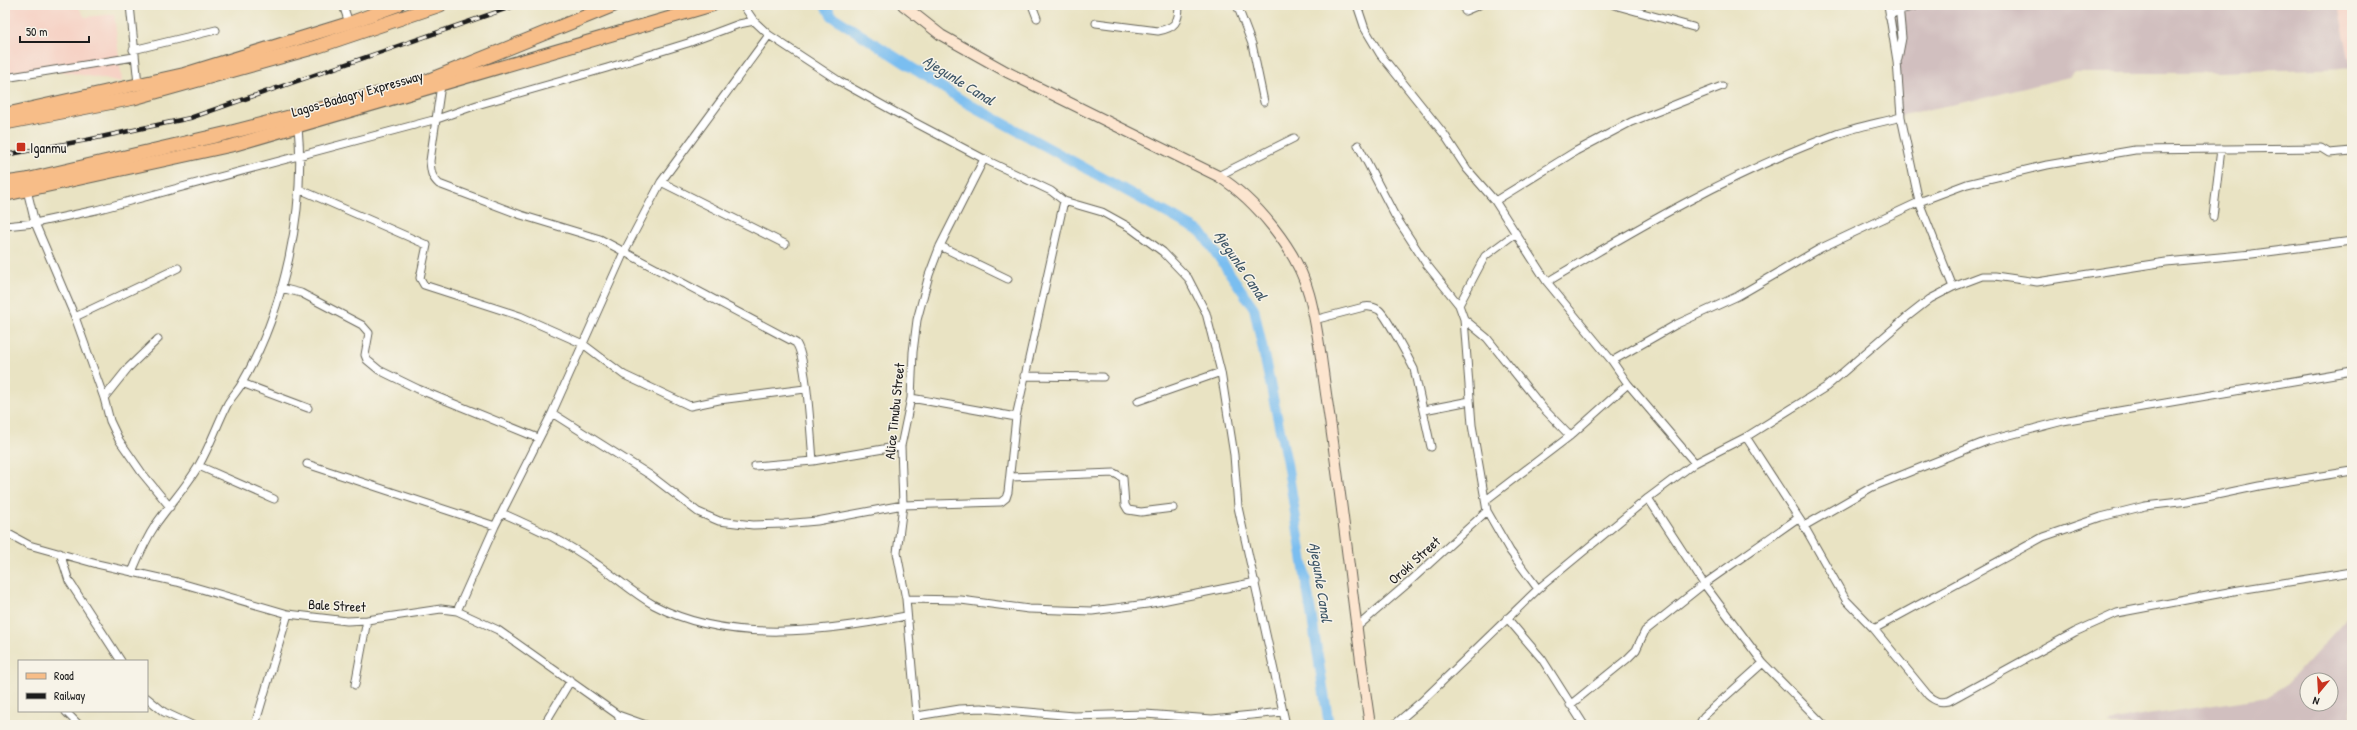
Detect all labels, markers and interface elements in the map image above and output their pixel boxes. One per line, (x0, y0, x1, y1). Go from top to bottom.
scale bar (20, 18, 89, 44)
text: 50 m (26, 23, 47, 40)
water label: Ajegunle Canal (919, 50, 1000, 111)
street label: Lagos-Badagry Expressway (289, 65, 425, 122)
place label: Iganmu (30, 138, 67, 158)
marker: Iganmu (15, 141, 27, 153)
water label: Ajegunle Canal (1210, 226, 1273, 305)
street label: Alice Tinubu Street (879, 362, 909, 460)
street label: Oroki Street (1384, 532, 1444, 588)
water label: Ajegunle Canal (1304, 541, 1338, 624)
street label: Bale Street (308, 594, 366, 616)
legend (18, 660, 148, 712)
text: Road (54, 667, 74, 684)
north arrow (2299, 672, 2339, 712)
text: Railway (54, 687, 85, 704)
text: N (2311, 694, 2321, 709)

